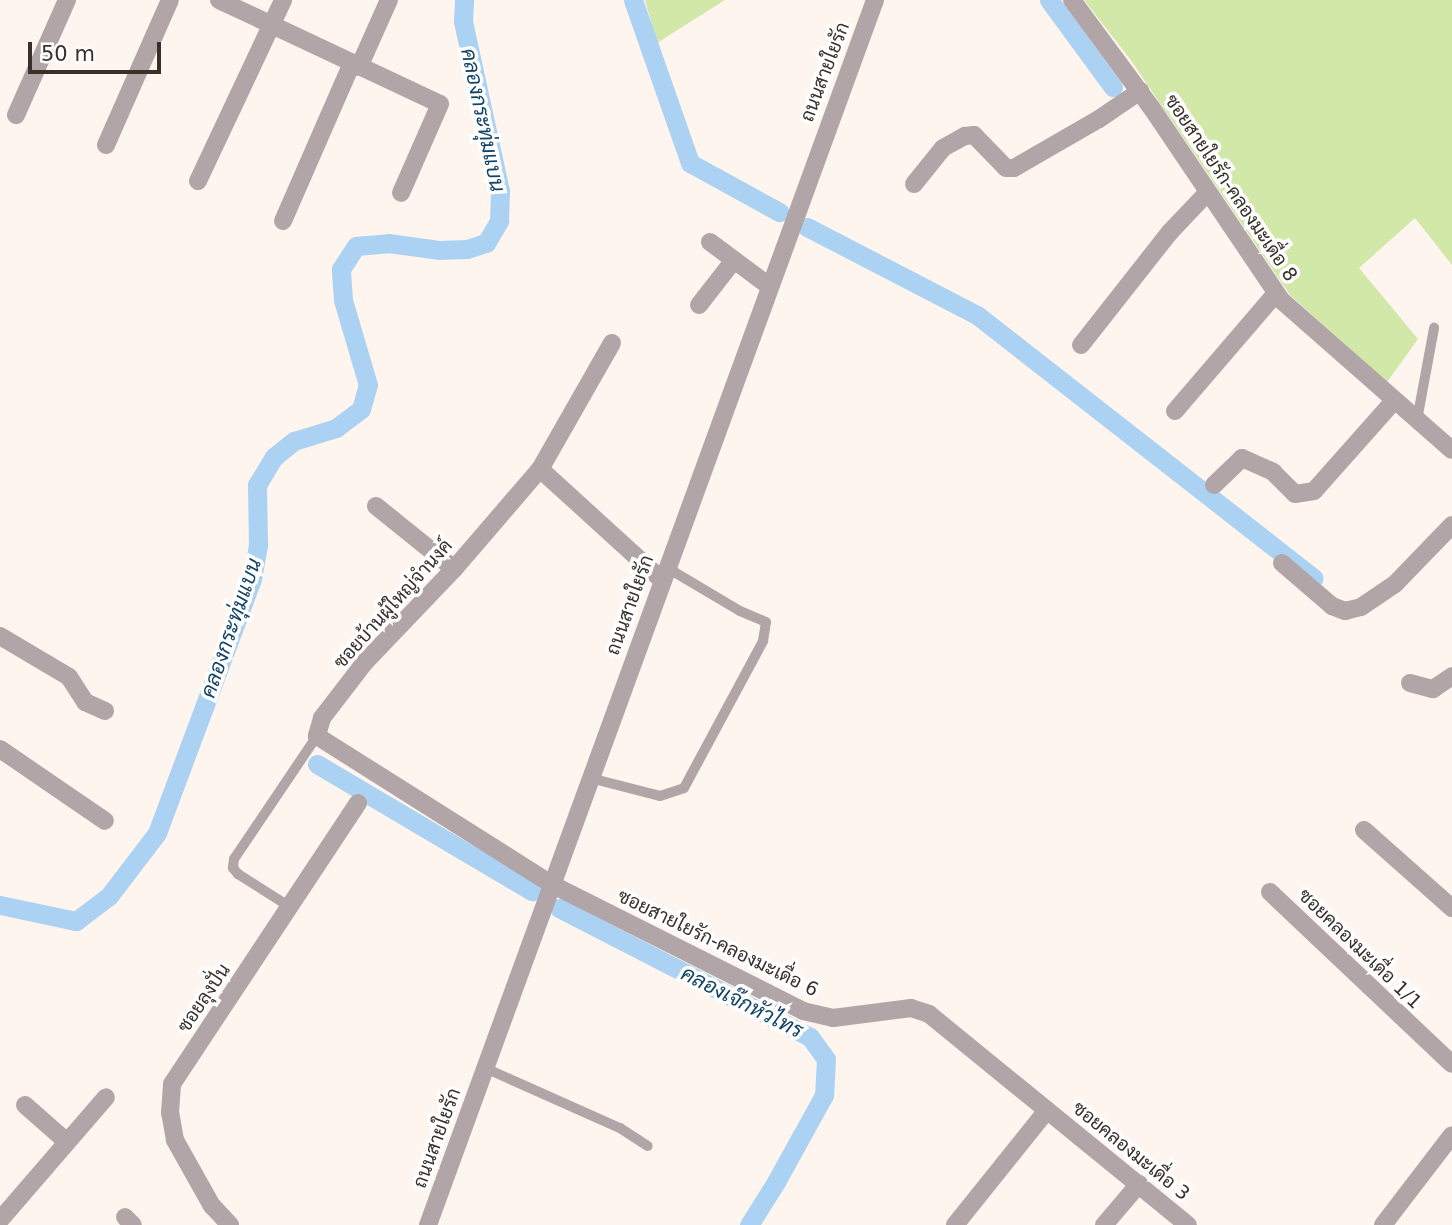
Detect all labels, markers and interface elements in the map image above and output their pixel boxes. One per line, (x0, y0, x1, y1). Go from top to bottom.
street label: ถนนสายใยรัก (796, 19, 854, 125)
scale bar (32, 28, 164, 72)
text: 50 m (41, 42, 95, 66)
water label: คลองกระทุ่มแบน (456, 46, 510, 194)
street label: ซอยสายใยรัก-คลองมะเดื่อ 8 (1160, 90, 1302, 286)
street label: ซอยบ้านผู้ใหญ่จำนงค์ (329, 535, 457, 673)
street label: ถนนสายใยรัก (601, 552, 659, 658)
water label: คลองกระทุ่มแบน (195, 555, 267, 701)
street label: ซอยสายใยรัก-คลองมะเดื่อ 6 (614, 884, 822, 1002)
street label: ซอยคลองมะเดื่อ 1/1 (1294, 884, 1426, 1014)
street label: ซอยลุงปั่น (173, 959, 235, 1037)
water label: คลองเจ๊กหัวไทร (677, 961, 807, 1043)
street label: ถนนสายใยรัก (408, 1085, 466, 1191)
street label: ซอยคลองมะเดื่อ 3 (1068, 1097, 1194, 1205)

